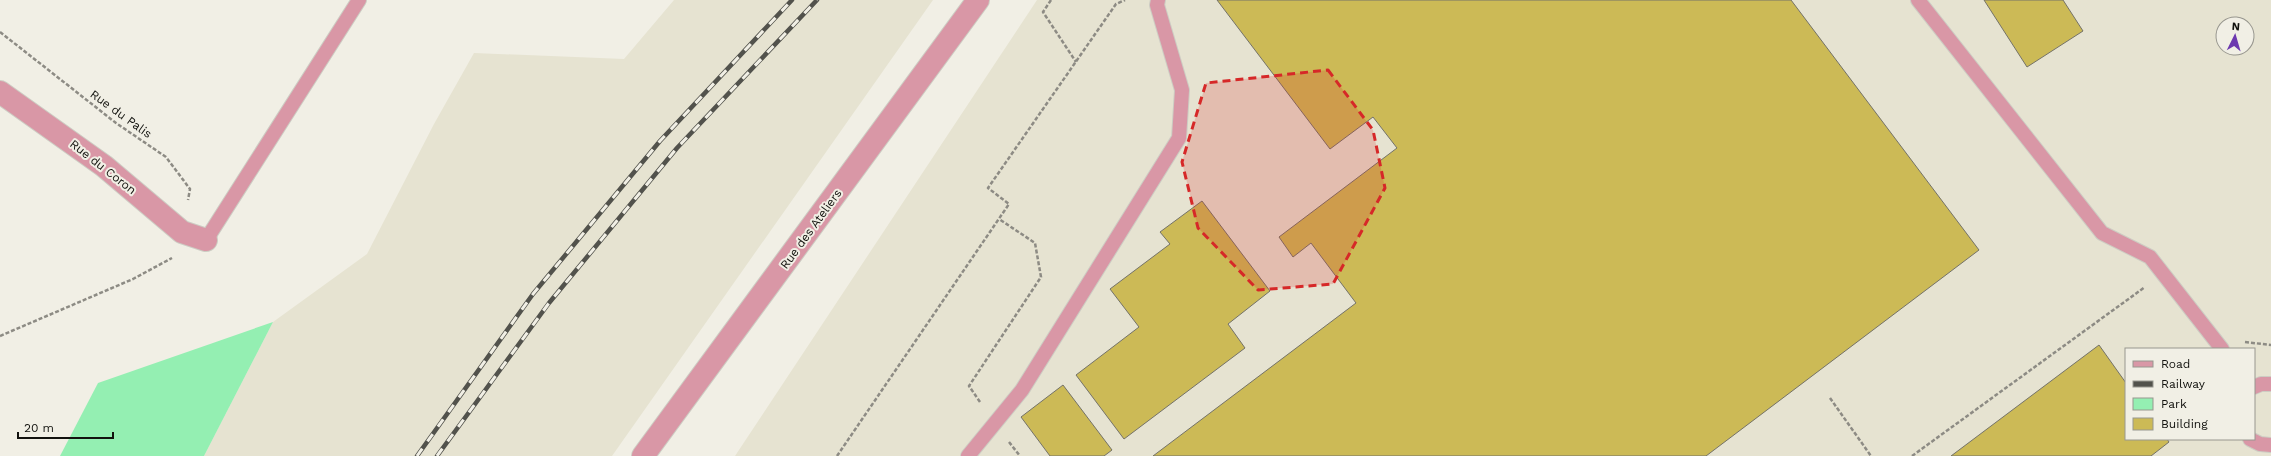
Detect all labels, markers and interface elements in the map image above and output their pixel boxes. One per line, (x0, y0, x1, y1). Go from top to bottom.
north arrow (2215, 16, 2255, 56)
text: N (2231, 20, 2240, 33)
street label: Rue du Palis (88, 87, 154, 141)
street label: Rue du Coron (67, 137, 139, 197)
street label: Rue des Ateliers (777, 187, 845, 271)
legend (2125, 348, 2255, 440)
text: Road (2161, 357, 2190, 371)
text: Railway (2161, 377, 2206, 391)
text: Park (2161, 397, 2187, 411)
scale bar (18, 414, 113, 440)
text: Building (2161, 417, 2208, 431)
text: 20 m (24, 421, 54, 435)

